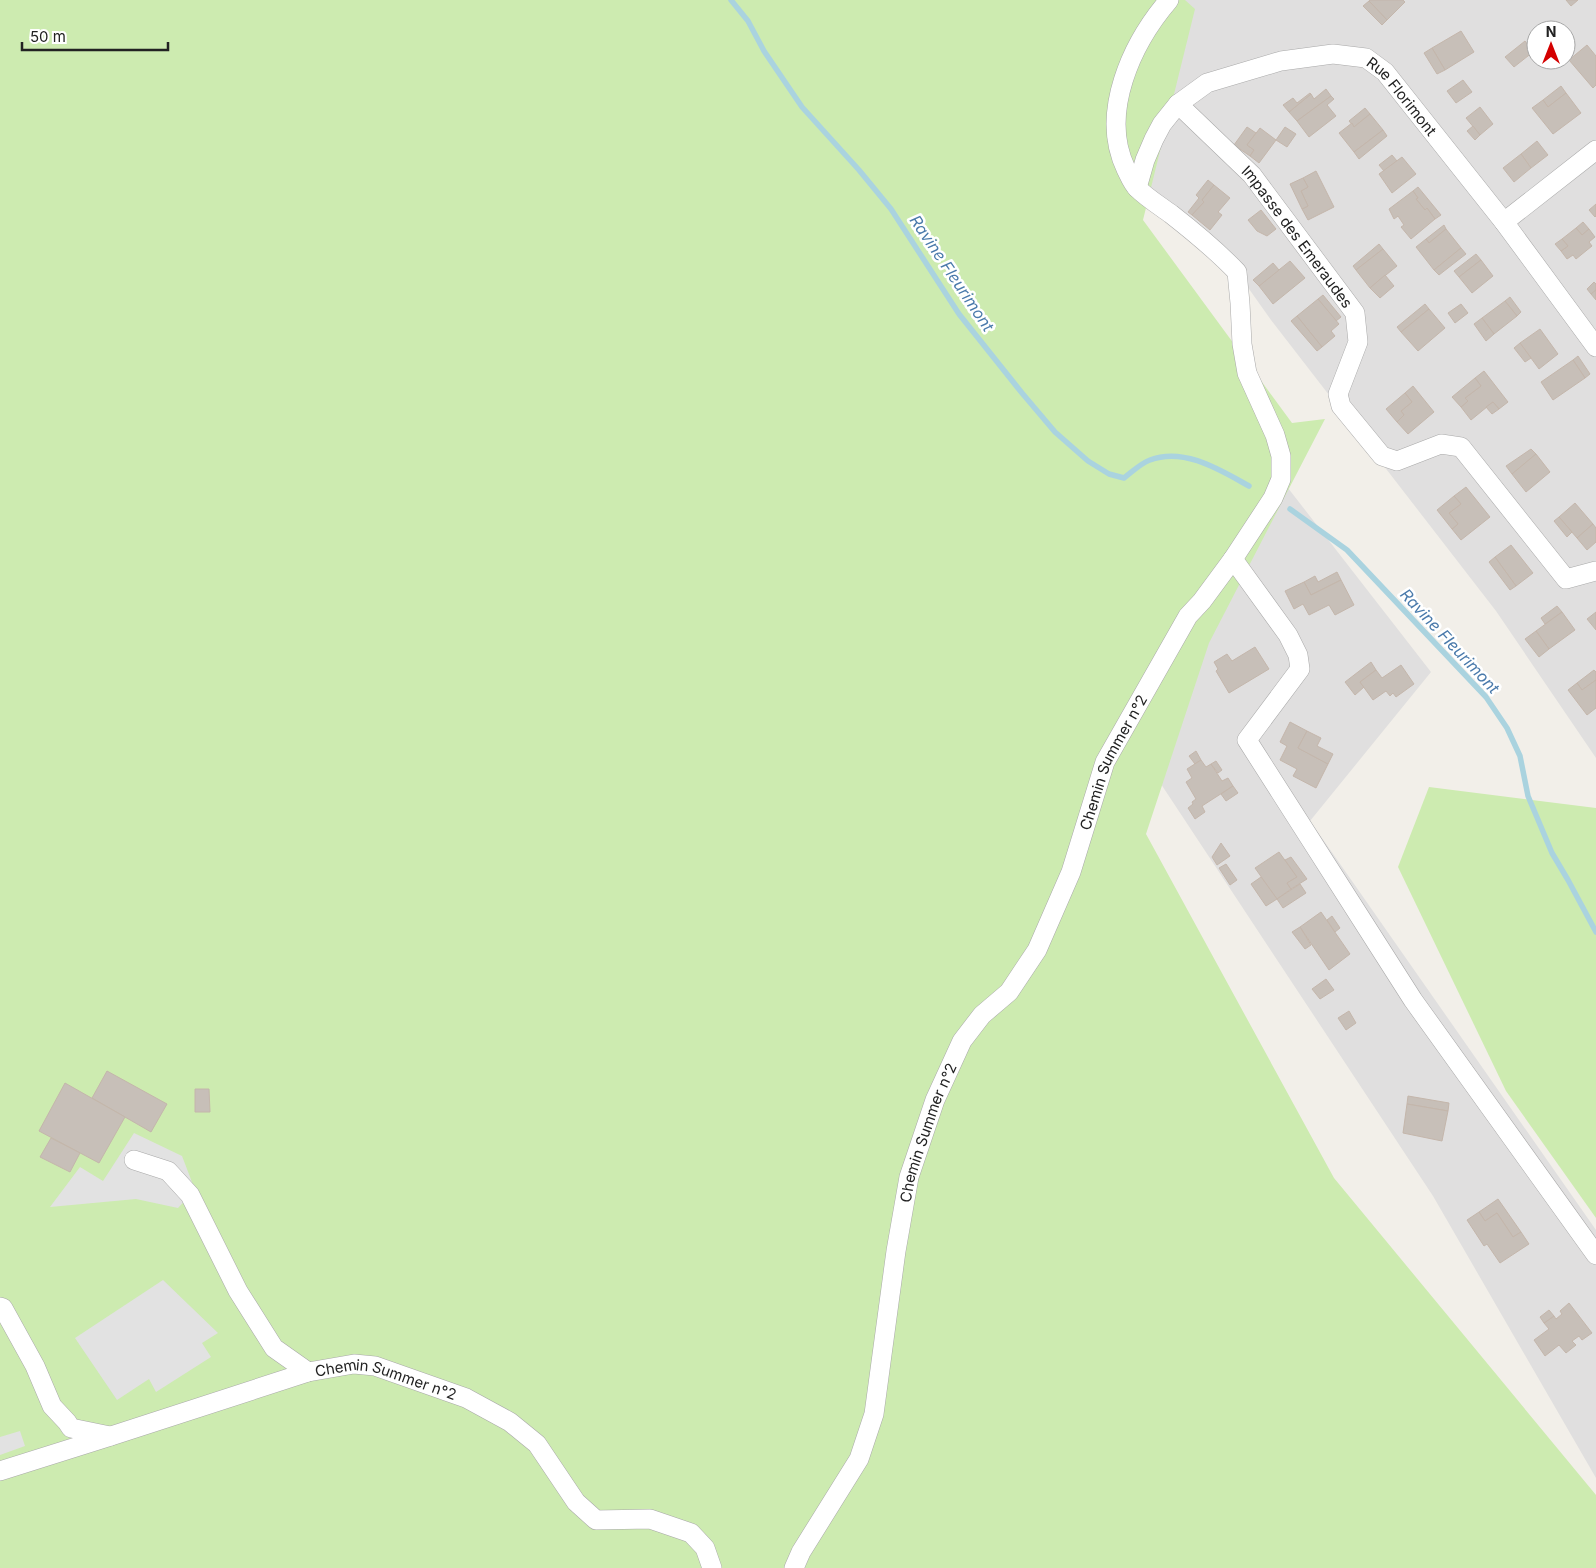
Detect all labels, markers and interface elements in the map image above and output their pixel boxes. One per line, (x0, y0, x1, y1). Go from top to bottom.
scale bar (22, 20, 169, 52)
north arrow (1526, 20, 1576, 70)
text: N (1546, 23, 1556, 40)
text: 50 m (30, 27, 66, 46)
street label: Rue Florimont (1363, 52, 1441, 139)
street label: Impasse des Emeraudes (1238, 161, 1357, 312)
water label: Ravine Fleurimont (906, 211, 999, 336)
water label: Ravine Fleurimont (1396, 584, 1504, 698)
street label: Chemin Summer n°2 (1075, 691, 1151, 832)
street label: Chemin Summer n°2 (895, 1060, 960, 1204)
street label: Chemin Summer n°2 (313, 1354, 459, 1404)

